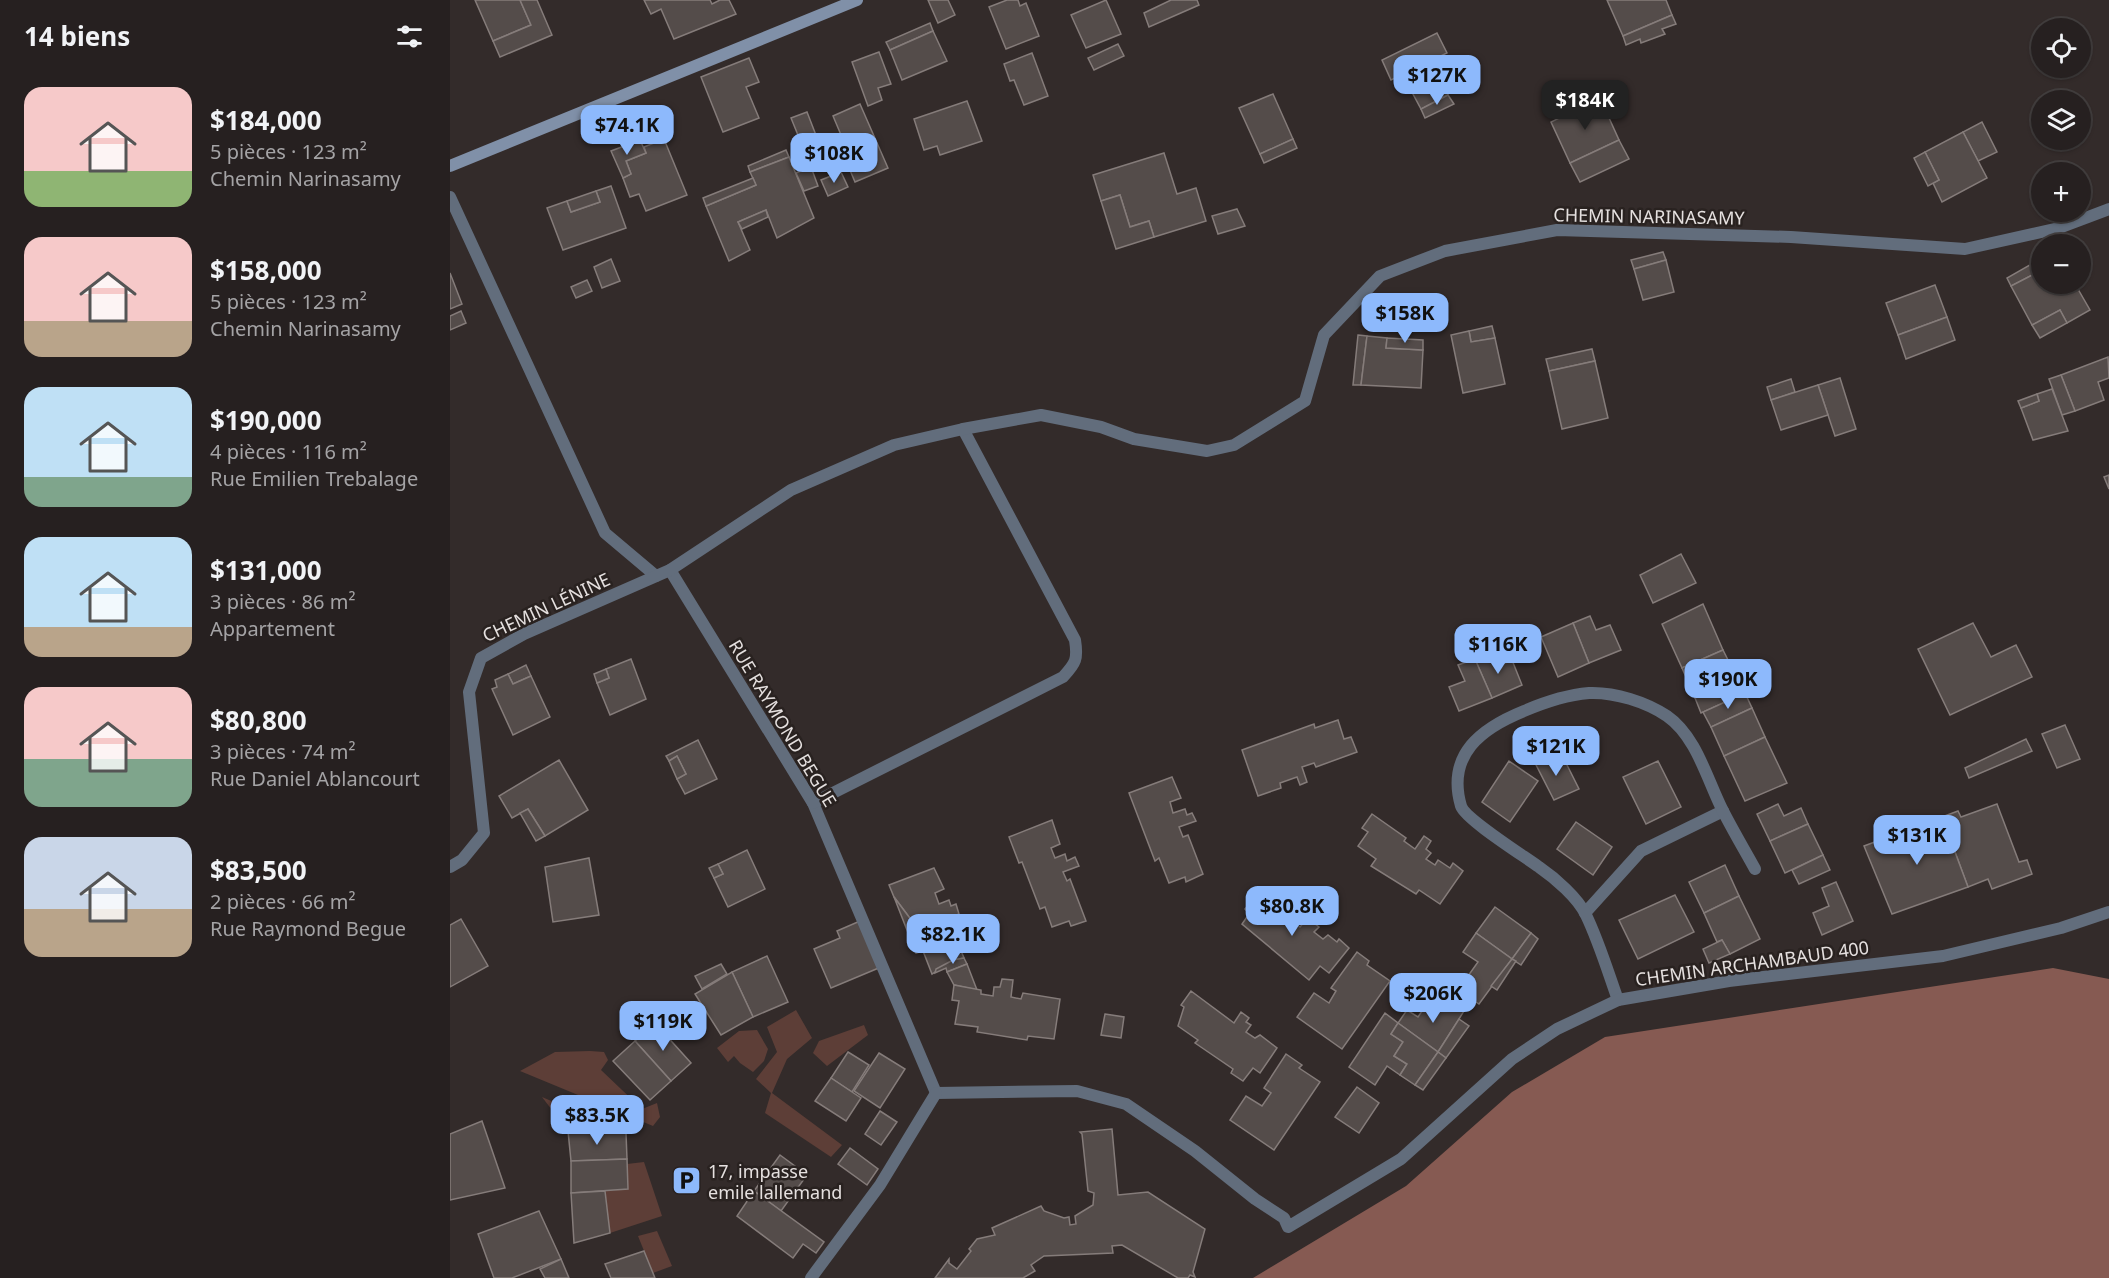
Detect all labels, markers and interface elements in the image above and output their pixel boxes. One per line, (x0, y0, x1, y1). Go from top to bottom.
text: 14 biens (24, 18, 130, 54)
map controls (2031, 18, 2091, 294)
button: locate (2031, 18, 2091, 78)
icon: filters (393, 20, 426, 53)
pin: $127K (1395, 55, 1479, 106)
text: $127K (1407, 61, 1467, 88)
pin: $184K (1543, 80, 1627, 131)
text: $184K (1555, 86, 1615, 113)
button: layers (2031, 90, 2091, 150)
text: $184,000 (210, 102, 322, 138)
pin: $74.1K (578, 105, 676, 156)
icon: home (72, 111, 144, 183)
text: $74.1K (595, 111, 659, 138)
pin: $108K (792, 133, 876, 184)
text: 5 pièces · 123 m² (210, 138, 367, 165)
text: $108K (804, 139, 864, 166)
button: + (2031, 162, 2091, 222)
text: Chemin Narinasamy (210, 165, 401, 192)
street label: CHEMIN NARINASAMY (1553, 202, 1746, 230)
button: − (2031, 234, 2091, 294)
text: $158,000 (210, 252, 322, 288)
icon: home (72, 261, 144, 333)
text: 5 pièces · 123 m² (210, 288, 367, 315)
pin: $158K (1363, 293, 1447, 344)
text: $158K (1375, 299, 1435, 326)
text: Chemin Narinasamy (210, 315, 401, 342)
text: $190,000 (210, 402, 322, 438)
icon: home (72, 411, 144, 483)
text: 4 pièces · 116 m² (210, 438, 367, 465)
text: Rue Emilien Trebalage (210, 465, 418, 492)
text: $131,000 (210, 552, 322, 588)
icon: home (72, 561, 144, 633)
street label: CHEMIN LÉNINE (478, 567, 614, 647)
text: 3 pièces · 86 m² (210, 588, 355, 615)
text: Appartement (210, 615, 335, 642)
pin: $116K (1456, 624, 1540, 675)
text: $116K (1468, 630, 1528, 657)
street label: RUE RAYMOND BEGUE (724, 635, 842, 811)
pin: $190K (1686, 659, 1770, 710)
text: $190K (1698, 665, 1758, 692)
text: $80,800 (210, 702, 307, 738)
icon: home (72, 711, 144, 783)
pin: $121K (1514, 726, 1598, 777)
text: $121K (1526, 732, 1586, 759)
text: 3 pièces · 74 m² (210, 738, 355, 765)
text: Rue Daniel Ablancourt (210, 765, 420, 792)
pin: $131K (1875, 815, 1959, 866)
text: $131K (1887, 821, 1947, 848)
text: $83,500 (210, 852, 307, 888)
icon: home (72, 861, 144, 933)
pin: $80.8K (1243, 886, 1341, 937)
text: 2 pièces · 66 m² (210, 888, 355, 915)
text: $80.8K (1260, 892, 1324, 919)
pin: $82.1K (904, 914, 1002, 965)
text: Rue Raymond Begue (210, 915, 406, 942)
text: $82.1K (921, 920, 985, 947)
street label: CHEMIN ARCHAMBAUD 400 (1634, 935, 1870, 991)
pin: $206K (1391, 973, 1475, 1024)
text: $206K (1403, 979, 1463, 1006)
pin: $119K (621, 1001, 705, 1052)
text: $119K (633, 1007, 693, 1034)
pin: $83.5K (548, 1095, 646, 1146)
text: $83.5K (565, 1101, 629, 1128)
place label: 17, impasse emile lallemand (708, 1159, 842, 1204)
parking icon: 17, impasse emile lallemand (671, 1165, 703, 1197)

